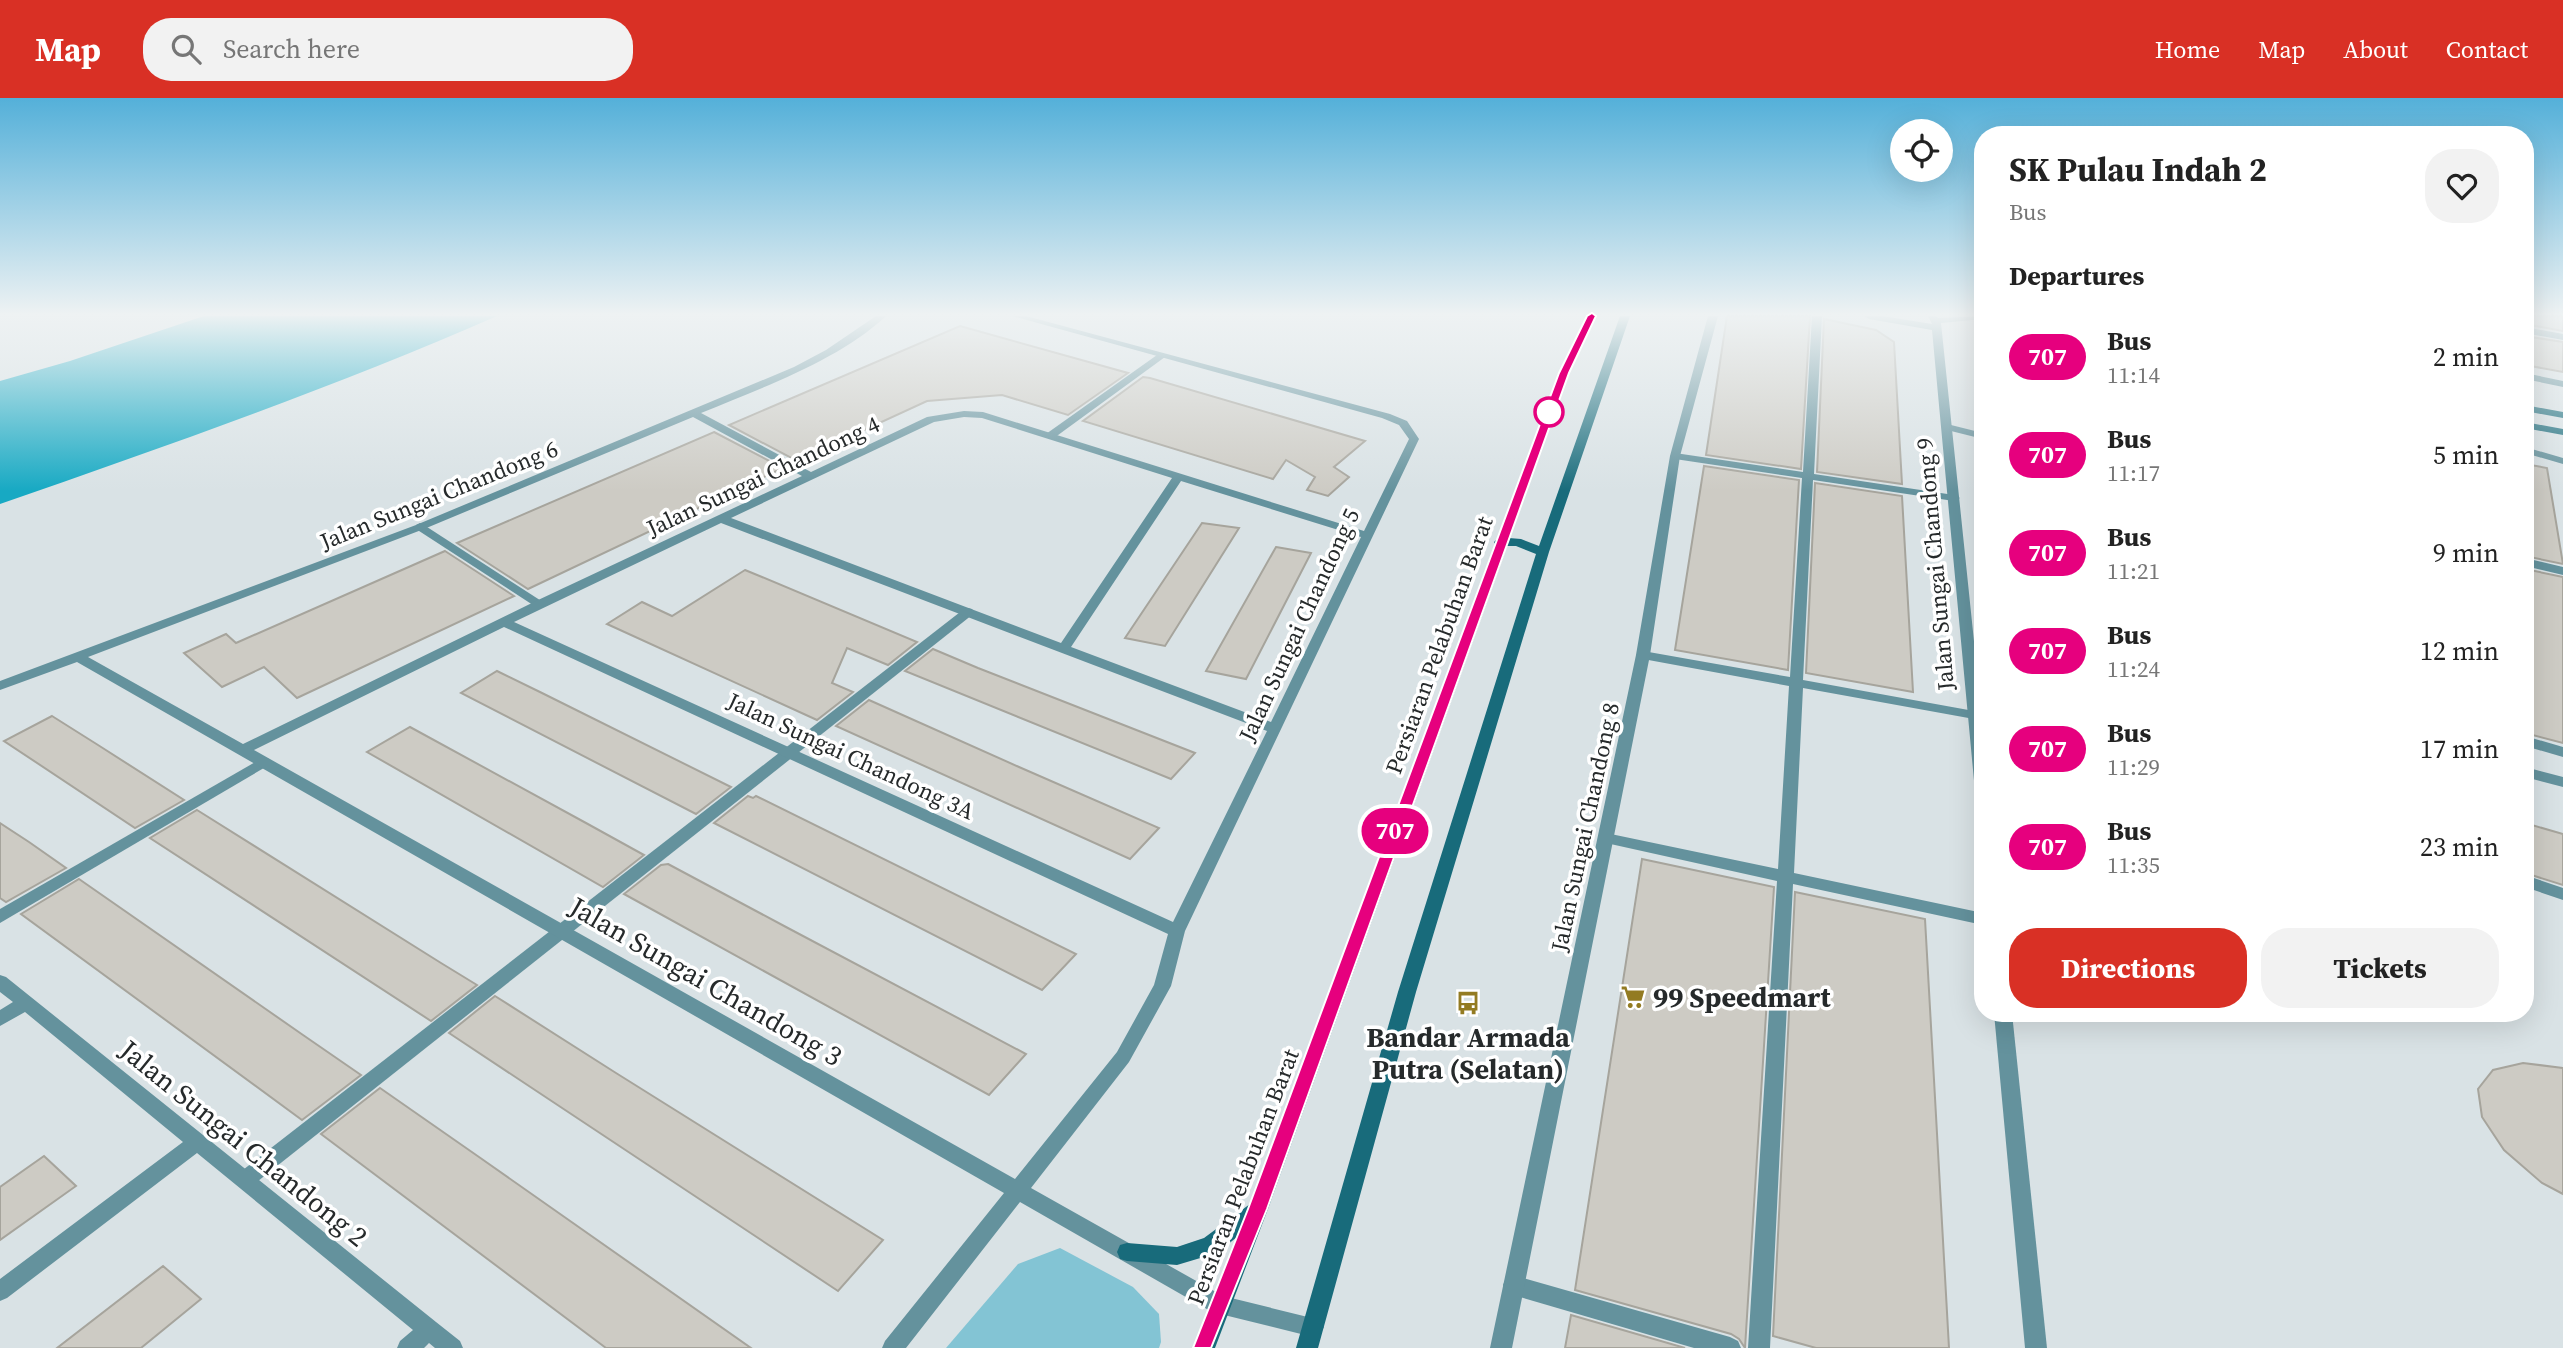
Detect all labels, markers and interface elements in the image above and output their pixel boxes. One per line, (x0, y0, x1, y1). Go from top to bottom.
search box (143, 18, 633, 81)
text: Map (35, 27, 101, 72)
icon: search (167, 30, 205, 68)
text: Search here (223, 31, 360, 67)
text: Home (2155, 33, 2220, 66)
text: Map (2258, 33, 2305, 66)
text: About (2343, 33, 2408, 66)
text: Contact (2446, 33, 2528, 66)
map controls (1890, 119, 1953, 182)
button: locate (1890, 119, 1953, 182)
text: SK Pulau Indah 2 (2009, 147, 2267, 192)
button: heart (2425, 149, 2499, 223)
text: Bus (2009, 196, 2046, 228)
text: Departures (2009, 258, 2144, 294)
text: Bus (2107, 323, 2151, 359)
text: 2 min (2433, 339, 2499, 375)
text: 707 (2028, 340, 2067, 373)
text: 11:14 (2107, 359, 2160, 391)
unlabelled marker (1534, 397, 1564, 427)
street label: Jalan Sungai Chandong 4 (640, 408, 885, 545)
text: Bus (2107, 421, 2151, 457)
street label: Jalan Sungai Chandong 6 (314, 433, 563, 558)
street label: Jalan Sungai Chandong 9 (1908, 436, 1962, 693)
text: 5 min (2433, 437, 2499, 473)
text: 707 (2028, 438, 2067, 471)
text: 11:17 (2107, 457, 2160, 489)
street label: Jalan Sungai Chandong 5 (1230, 503, 1367, 748)
street label: Persiaran Pelabuhan Barat (1377, 511, 1501, 778)
text: Bus (2107, 519, 2151, 555)
text: 9 min (2433, 535, 2499, 571)
text: 707 (2028, 536, 2067, 569)
text: 11:21 (2107, 555, 2160, 587)
text: Bus (2107, 617, 2151, 653)
text: 12 min (2420, 633, 2499, 669)
text: 707 (2028, 634, 2067, 667)
text: 11:24 (2107, 653, 2160, 685)
street label: Jalan Sungai Chandong 3A (721, 684, 980, 828)
street label: Jalan Sungai Chandong 8 (1543, 700, 1627, 955)
text: Bus (2107, 715, 2151, 751)
text: 17 min (2420, 731, 2499, 767)
text: 707 (2028, 732, 2067, 765)
text: 11:29 (2107, 751, 2160, 783)
line badge: 707 (1355, 808, 1435, 854)
text: Bus (2107, 813, 2151, 849)
text: 707 (1375, 814, 1415, 847)
text: 23 min (2420, 829, 2499, 865)
text: 707 (2028, 830, 2067, 863)
text: 11:35 (2107, 849, 2160, 881)
street label: Jalan Sungai Chandong 3 (562, 887, 849, 1075)
button: Directions (2009, 928, 2247, 1008)
button: Tickets (2261, 928, 2499, 1008)
place label: 99 Speedmart (1653, 978, 1832, 1016)
supermarket icon: 99 Speedmart (1619, 983, 1647, 1011)
bus stop icon: Bandar Armada Putra (Selatan) (1454, 989, 1482, 1017)
place label: Bandar Armada Putra (Selatan) (1366, 1018, 1570, 1088)
street label: Jalan Sungai Chandong 2 (111, 1030, 376, 1255)
street label: Persiaran Pelabuhan Barat (1179, 1044, 1307, 1310)

